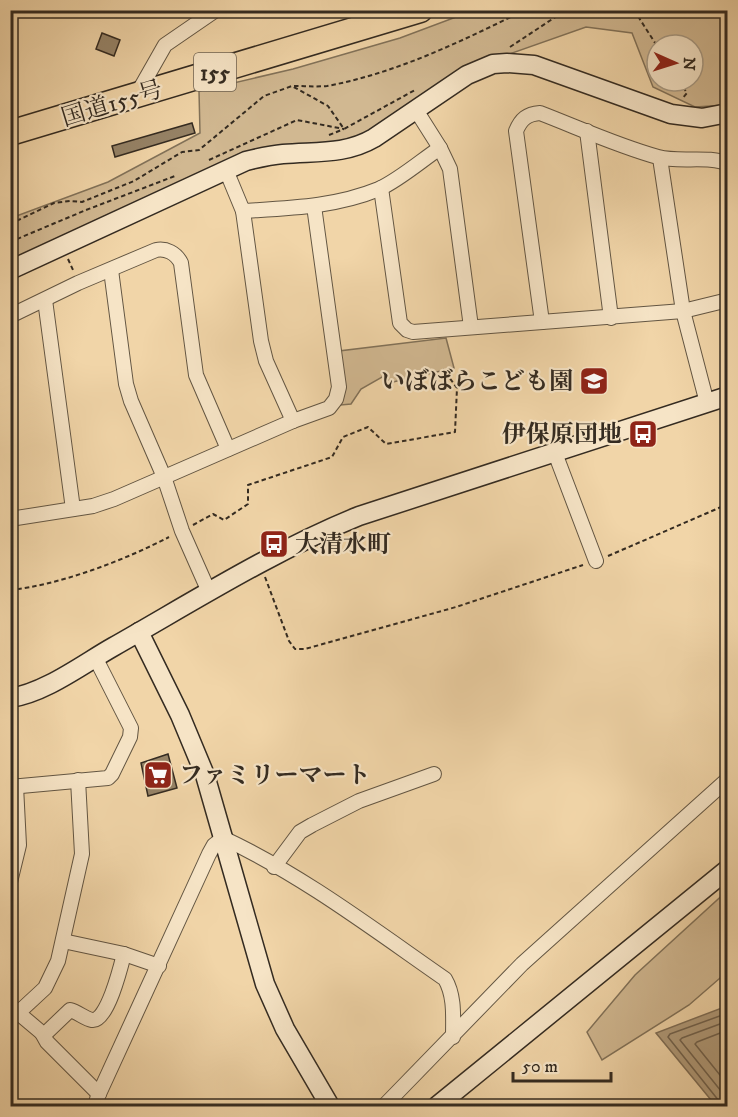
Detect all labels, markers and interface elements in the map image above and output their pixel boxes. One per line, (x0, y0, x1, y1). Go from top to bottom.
north arrow (645, 33, 705, 93)
road number: 155 (194, 53, 236, 91)
text: N (679, 57, 699, 71)
street label: 国道155号 (58, 74, 167, 134)
school or university icon: いぼばらこども園 (578, 365, 610, 397)
place label: いぼばらこども園 (381, 367, 573, 397)
bus stop icon: 伊保原団地 (627, 418, 659, 450)
place label: 伊保原団地 (502, 420, 622, 450)
bus stop icon: 大清水町 (258, 528, 290, 560)
place label: 大清水町 (295, 530, 391, 560)
supermarket icon: ファミリーマート (142, 759, 174, 791)
place label: ファミリーマート (179, 761, 371, 791)
scale bar (513, 1045, 610, 1083)
text: 50 m (522, 1056, 558, 1078)

